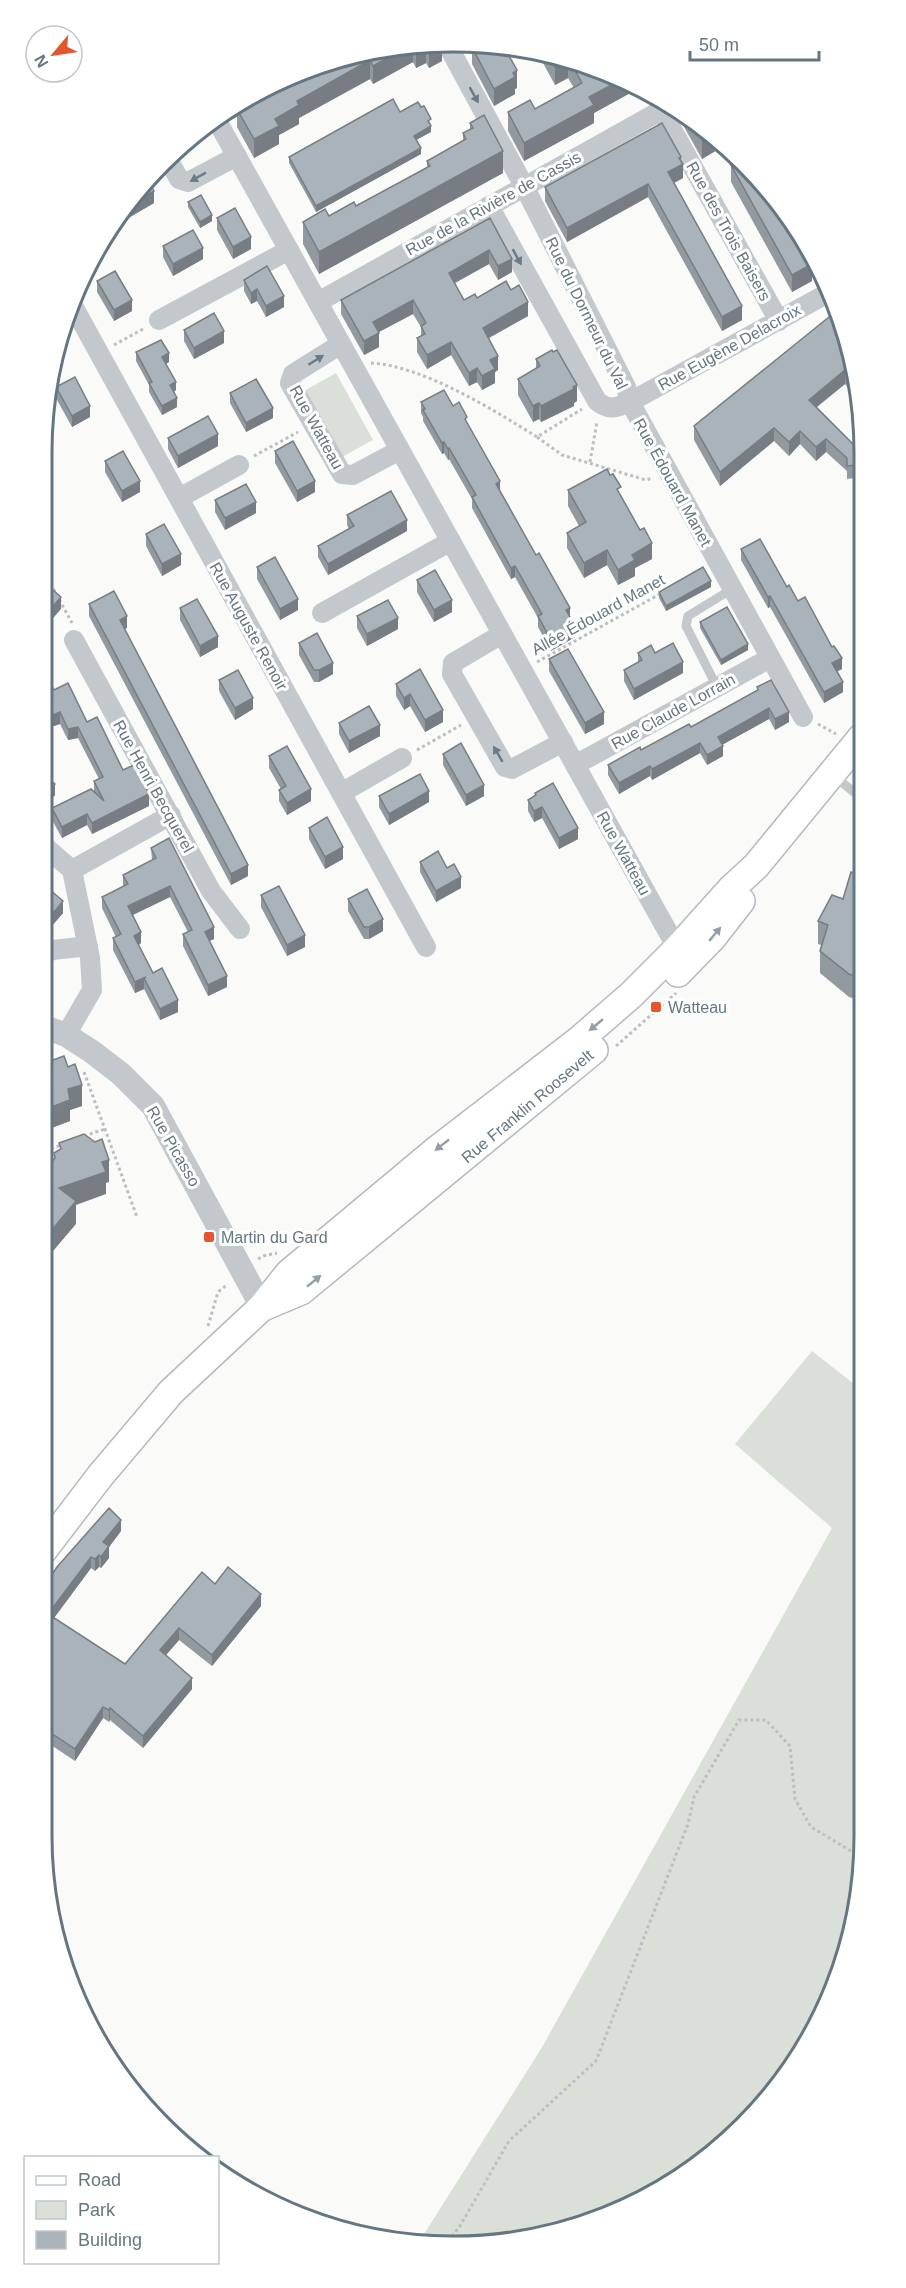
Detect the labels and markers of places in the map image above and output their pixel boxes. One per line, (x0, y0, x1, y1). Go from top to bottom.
place label: Watteau (668, 999, 727, 1016)
marker: Watteau (649, 1000, 663, 1014)
place label: Martin du Gard (221, 1229, 328, 1246)
marker: Martin du Gard (202, 1230, 216, 1244)

